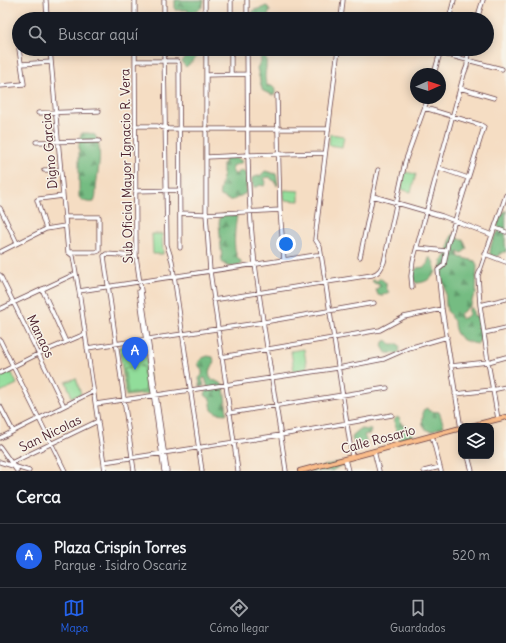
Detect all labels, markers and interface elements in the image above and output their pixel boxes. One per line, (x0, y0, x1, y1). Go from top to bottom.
search box (12, 12, 494, 56)
icon: search (26, 23, 48, 45)
text: Buscar aquí (58, 25, 138, 44)
street label: Sub Oficial Mayor Ignacio R. Vera (116, 68, 137, 264)
north arrow (410, 68, 446, 104)
street label: Digno Garcia (38, 112, 61, 190)
your location (276, 234, 296, 254)
street label: Manaos (23, 312, 58, 361)
pin: A (122, 337, 148, 370)
street label: San Nicolas (16, 411, 84, 456)
street label: Calle Rosario (339, 421, 417, 458)
map controls (458, 423, 494, 459)
button: layers (458, 423, 494, 459)
text: Cerca (16, 486, 61, 508)
text: Plaza Crispín Torres (54, 538, 186, 557)
text: A (25, 547, 33, 564)
text: 520 m (452, 547, 490, 564)
text: Parque · Isidro Oscariz (54, 557, 187, 574)
tab: Mapa (61, 597, 88, 635)
tab: Cómo llegar (209, 597, 269, 635)
tab: Guardados (390, 597, 445, 635)

